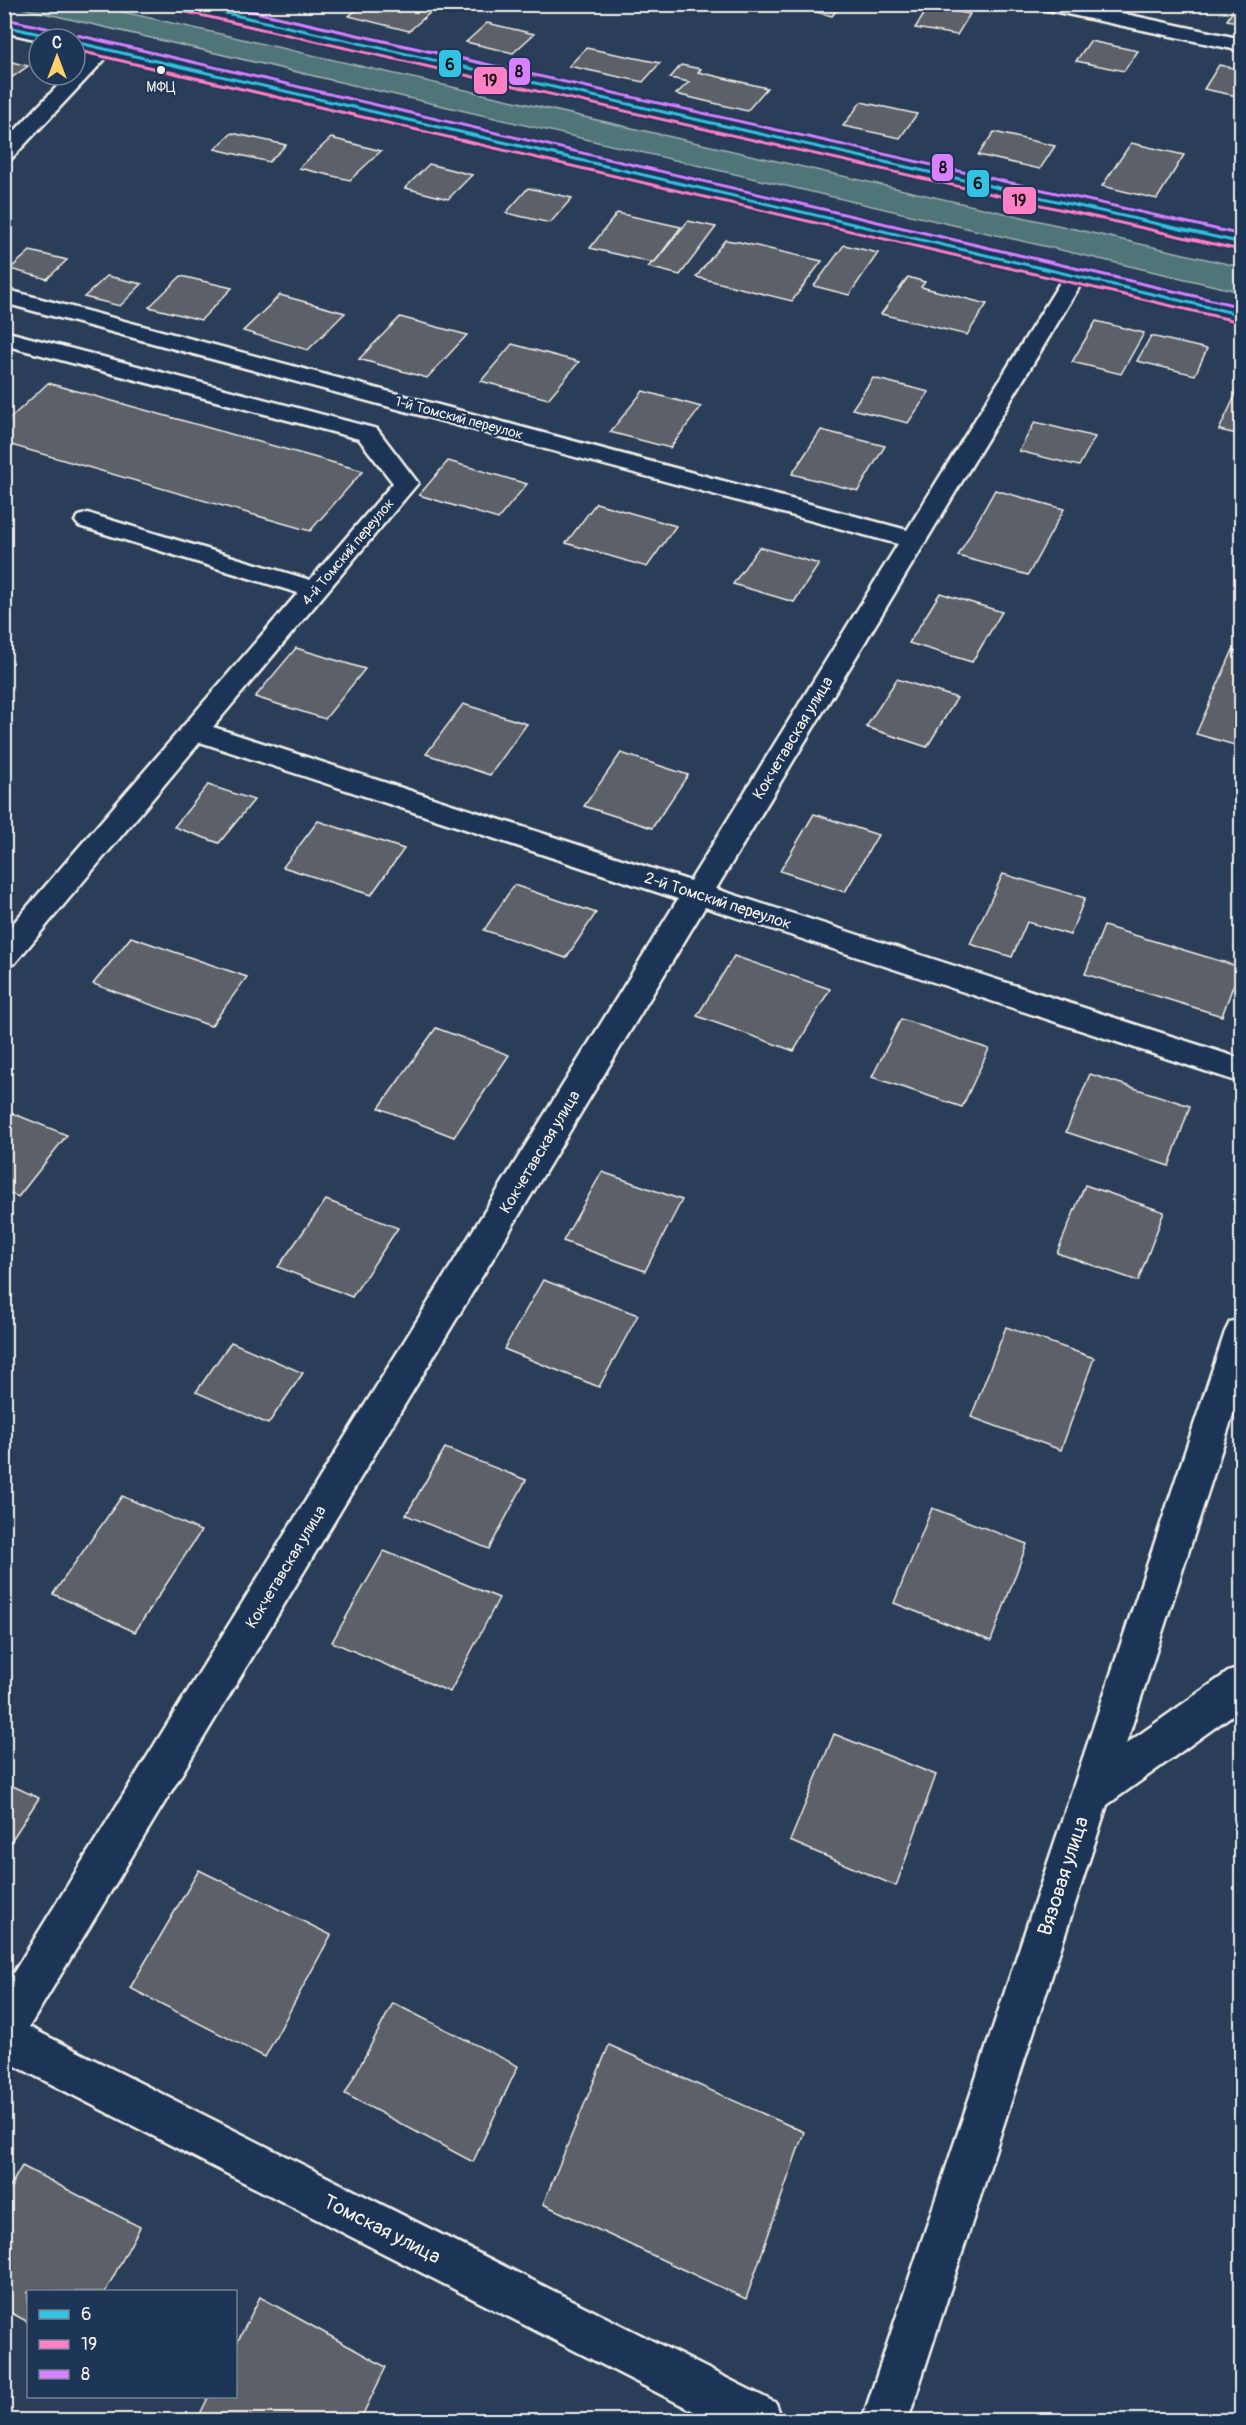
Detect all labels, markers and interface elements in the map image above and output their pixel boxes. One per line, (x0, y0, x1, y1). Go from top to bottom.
north arrow (27, 27, 87, 87)
text: С (52, 33, 62, 53)
line badge: 6 (438, 49, 462, 78)
text: 6 (445, 55, 455, 75)
line badge: 8 (508, 57, 531, 86)
text: 8 (515, 62, 523, 82)
marker: МФЦ (155, 64, 167, 76)
line badge: 19 (473, 66, 508, 95)
text: 19 (483, 71, 497, 91)
place label: МФЦ (146, 79, 176, 96)
line badge: 8 (931, 153, 954, 182)
text: 8 (939, 158, 947, 178)
line badge: 6 (966, 169, 990, 198)
text: 6 (973, 174, 983, 194)
line badge: 19 (1002, 186, 1037, 215)
text: 19 (1012, 191, 1026, 211)
street label: 1-й Томский переулок (393, 393, 525, 443)
street label: 4-й Томский переулок (298, 495, 398, 609)
street label: Кокчетавская улица (748, 673, 838, 803)
street label: 2-й Томский переулок (642, 868, 794, 934)
street label: Кокчетавская улица (495, 1087, 585, 1217)
street label: Кокчетавская улица (241, 1502, 331, 1632)
street label: Вязовая улица (1032, 1813, 1094, 1939)
street label: Томская улица (319, 2189, 445, 2269)
legend (27, 2290, 237, 2398)
text: 6 (81, 2303, 91, 2326)
text: 19 (81, 2333, 97, 2356)
text: 8 (81, 2363, 90, 2386)

